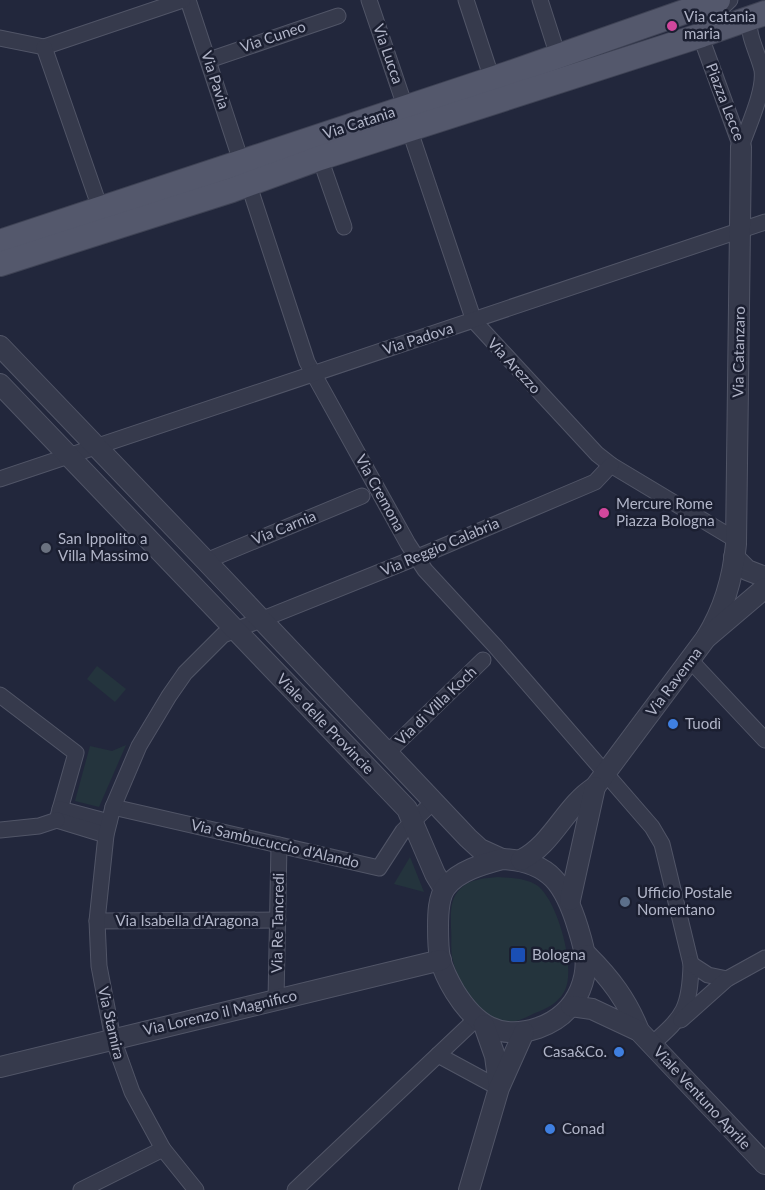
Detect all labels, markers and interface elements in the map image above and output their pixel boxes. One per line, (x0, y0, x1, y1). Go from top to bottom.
place label: Via catania maria (684, 7, 756, 42)
street label: Via Cuneo (238, 16, 308, 56)
marker: Via catania maria (665, 19, 679, 33)
street label: Via Lucca (370, 21, 408, 86)
street label: Via Pavia (198, 48, 234, 111)
street label: Piazza Lecce (703, 60, 749, 143)
street label: Via Catania (320, 102, 397, 142)
street label: Via Catanzaro (728, 306, 748, 398)
street label: Via Padova (380, 318, 455, 358)
street label: Via Arezzo (484, 334, 545, 397)
street label: Via Cremona (352, 451, 409, 534)
place label: Mercure Rome Piazza Bologna (616, 494, 715, 529)
street label: Via Carnia (249, 506, 318, 548)
marker: Mercure Rome Piazza Bologna (597, 506, 611, 520)
street label: Via Reggio Calabria (378, 513, 501, 579)
place label: San Ippolito a Villa Massimo (58, 529, 149, 564)
marker: San Ippolito a Villa Massimo (39, 541, 53, 555)
street label: Via Ravenna (642, 644, 705, 719)
street label: Via di Villa Koch (391, 662, 480, 749)
street label: Viale delle Provincie (273, 669, 378, 777)
place label: Tuodì (685, 714, 721, 732)
marker: Tuodì (666, 717, 680, 731)
street label: Via Sambucuccio d'Alando (189, 815, 361, 871)
street label: Via Re Tancredi (267, 873, 287, 973)
place label: Ufficio Postale Nomentano (637, 883, 732, 918)
marker: Ufficio Postale Nomentano (618, 895, 632, 909)
street label: Via Isabella d'Aragona (115, 911, 259, 929)
place label: Bologna (532, 945, 586, 963)
marker: Bologna (509, 946, 527, 964)
street label: Via Stamira (95, 984, 129, 1061)
street label: Via Lorenzo il Magnifico (141, 986, 298, 1038)
place label: Casa&Co. (543, 1042, 607, 1060)
street label: Viale Ventuno Aprile (650, 1042, 755, 1153)
marker: Casa&Co. (612, 1045, 626, 1059)
place label: Conad (562, 1119, 605, 1137)
marker: Conad (543, 1122, 557, 1136)

